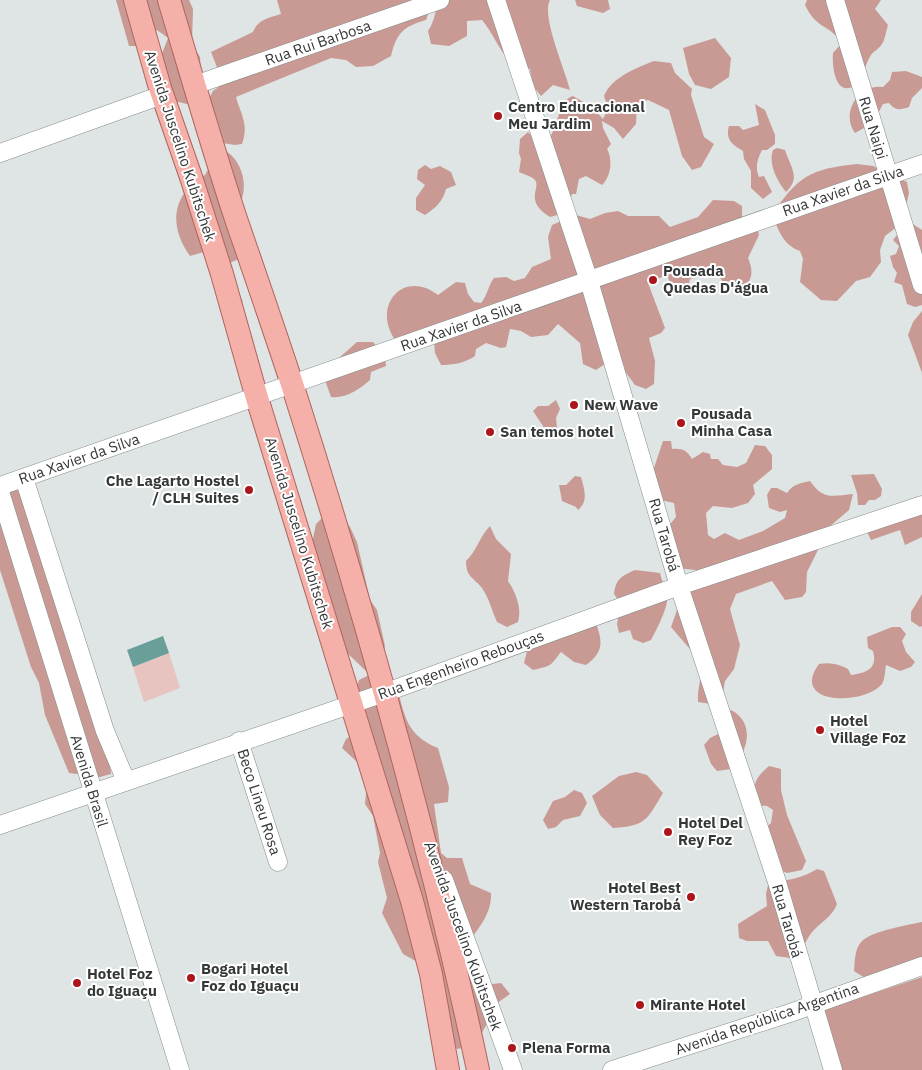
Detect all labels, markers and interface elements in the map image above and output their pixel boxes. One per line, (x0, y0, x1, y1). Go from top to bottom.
street label: Rua Rui Barbosa (262, 16, 373, 70)
street label: Avenida Juscelino Kubitschek (141, 48, 220, 244)
street label: Rua Naipi (855, 94, 892, 161)
place label: Centro Educacional Meu Jardim (508, 97, 645, 133)
marker: Centro Educacional Meu Jardim (492, 110, 504, 122)
street label: Rua Xavier da Silva (780, 161, 906, 220)
place label: Pousada Quedas D'água (663, 261, 769, 297)
marker: Pousada Quedas D'água (647, 274, 659, 286)
street label: Rua Xavier da Silva (398, 296, 524, 355)
place label: New Wave (584, 395, 658, 414)
marker: New Wave (568, 399, 580, 411)
place label: Pousada Minha Casa (691, 404, 772, 440)
marker: Pousada Minha Casa (675, 417, 687, 429)
place label: San temos hotel (500, 422, 614, 441)
marker: San temos hotel (484, 426, 496, 438)
street label: Rua Xavier da Silva (16, 429, 142, 488)
street label: Avenida Juscelino Kubitschek (261, 434, 338, 631)
place label: Che Lagarto Hostel / CLH Suites (106, 471, 239, 507)
marker: Che Lagarto Hostel / CLH Suites (243, 484, 255, 496)
street label: Rua Tarobá (645, 496, 684, 574)
street label: Rua Engenheiro Rebouças (375, 626, 547, 703)
place label: Hotel Village Foz (830, 711, 906, 747)
marker: Hotel Village Foz (814, 724, 826, 736)
street label: Avenida Brasil (66, 732, 113, 829)
street label: Beco Lineu Rosa (233, 746, 286, 857)
place label: Hotel Del Rey Foz (678, 813, 743, 849)
marker: Hotel Del Rey Foz (662, 826, 674, 838)
street label: Avenida Juscelino Kubitschek (420, 839, 507, 1033)
place label: Hotel Best Western Tarobá (570, 878, 681, 914)
street label: Rua Tarobá (768, 882, 807, 960)
marker: Hotel Best Western Tarobá (685, 891, 697, 903)
place label: Bogari Hotel Foz do Iguaçu (201, 959, 299, 995)
place label: Hotel Foz do Iguaçu (87, 964, 157, 1000)
marker: Bogari Hotel Foz do Iguaçu (185, 972, 197, 984)
marker: Hotel Foz do Iguaçu (71, 977, 83, 989)
street label: Avenida República Argentina (673, 978, 861, 1059)
place label: Mirante Hotel (650, 995, 746, 1014)
marker: Mirante Hotel (634, 999, 646, 1011)
place label: Plena Forma (522, 1038, 611, 1057)
marker: Plena Forma (506, 1042, 518, 1054)

